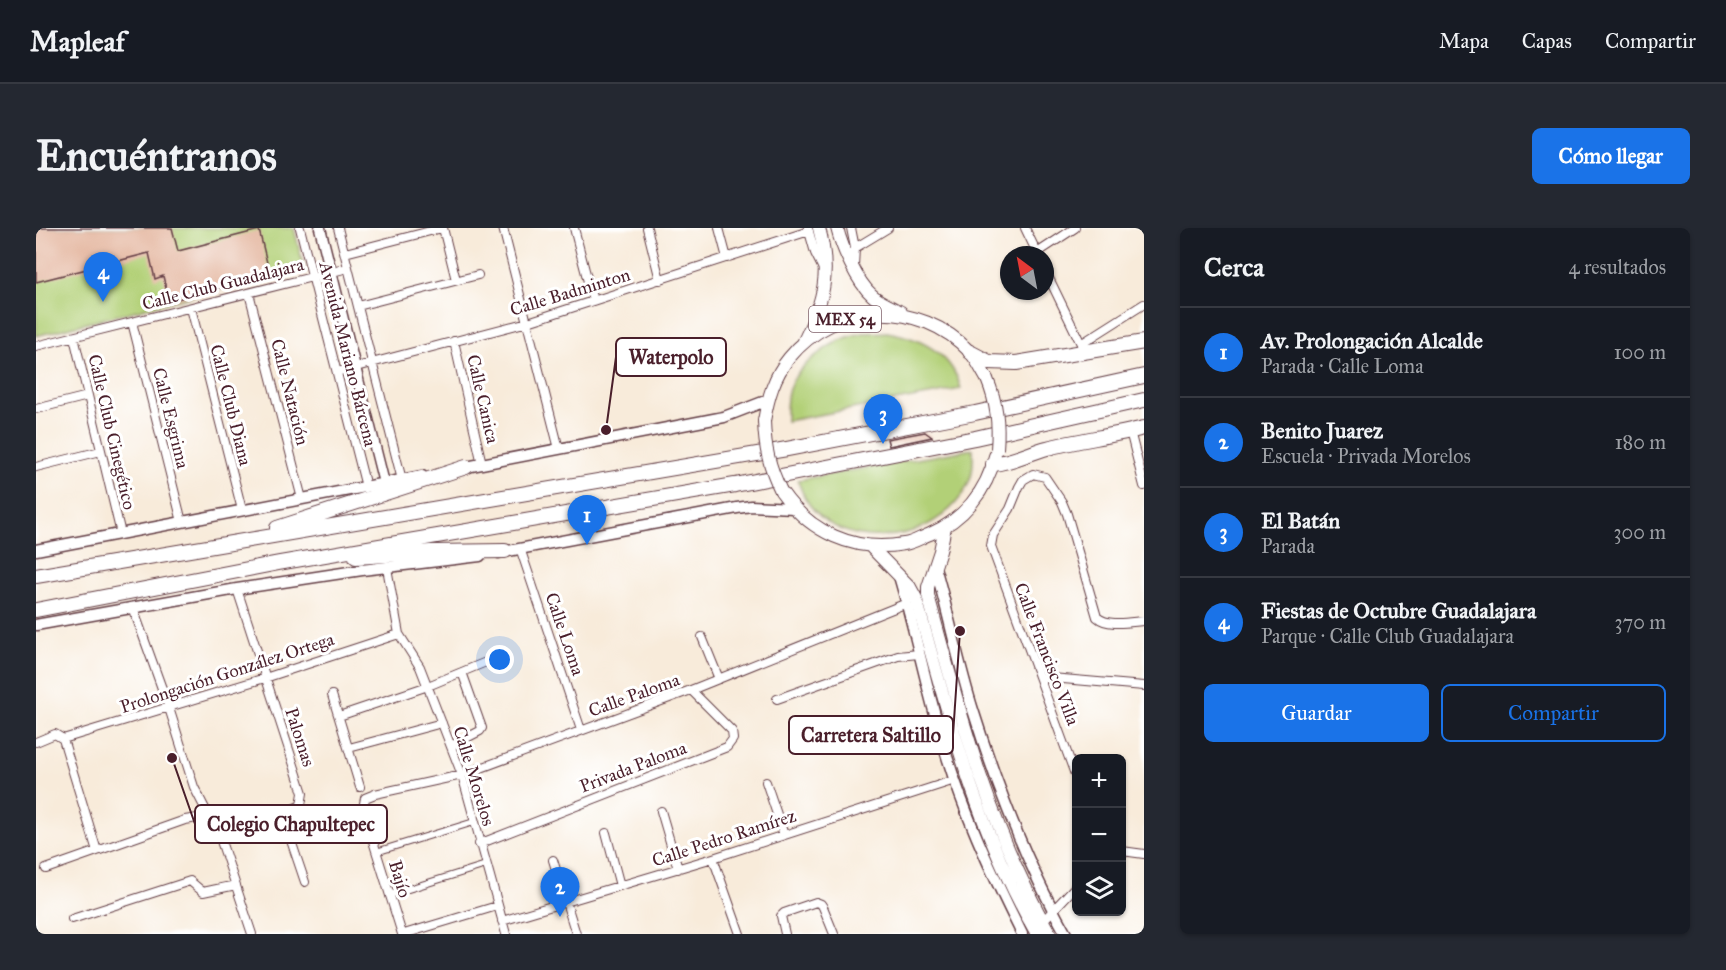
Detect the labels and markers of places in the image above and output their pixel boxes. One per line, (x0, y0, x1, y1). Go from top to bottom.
pin: 4 (84, 253, 122, 302)
callout: Waterpolo (616, 338, 726, 376)
pin: 3 (864, 394, 902, 444)
pin: 1 (568, 496, 606, 545)
callout: Carretera Saltillo (789, 716, 953, 754)
callout: Colegio Chapultepec (195, 805, 387, 843)
pin: 2 (540, 868, 580, 917)

